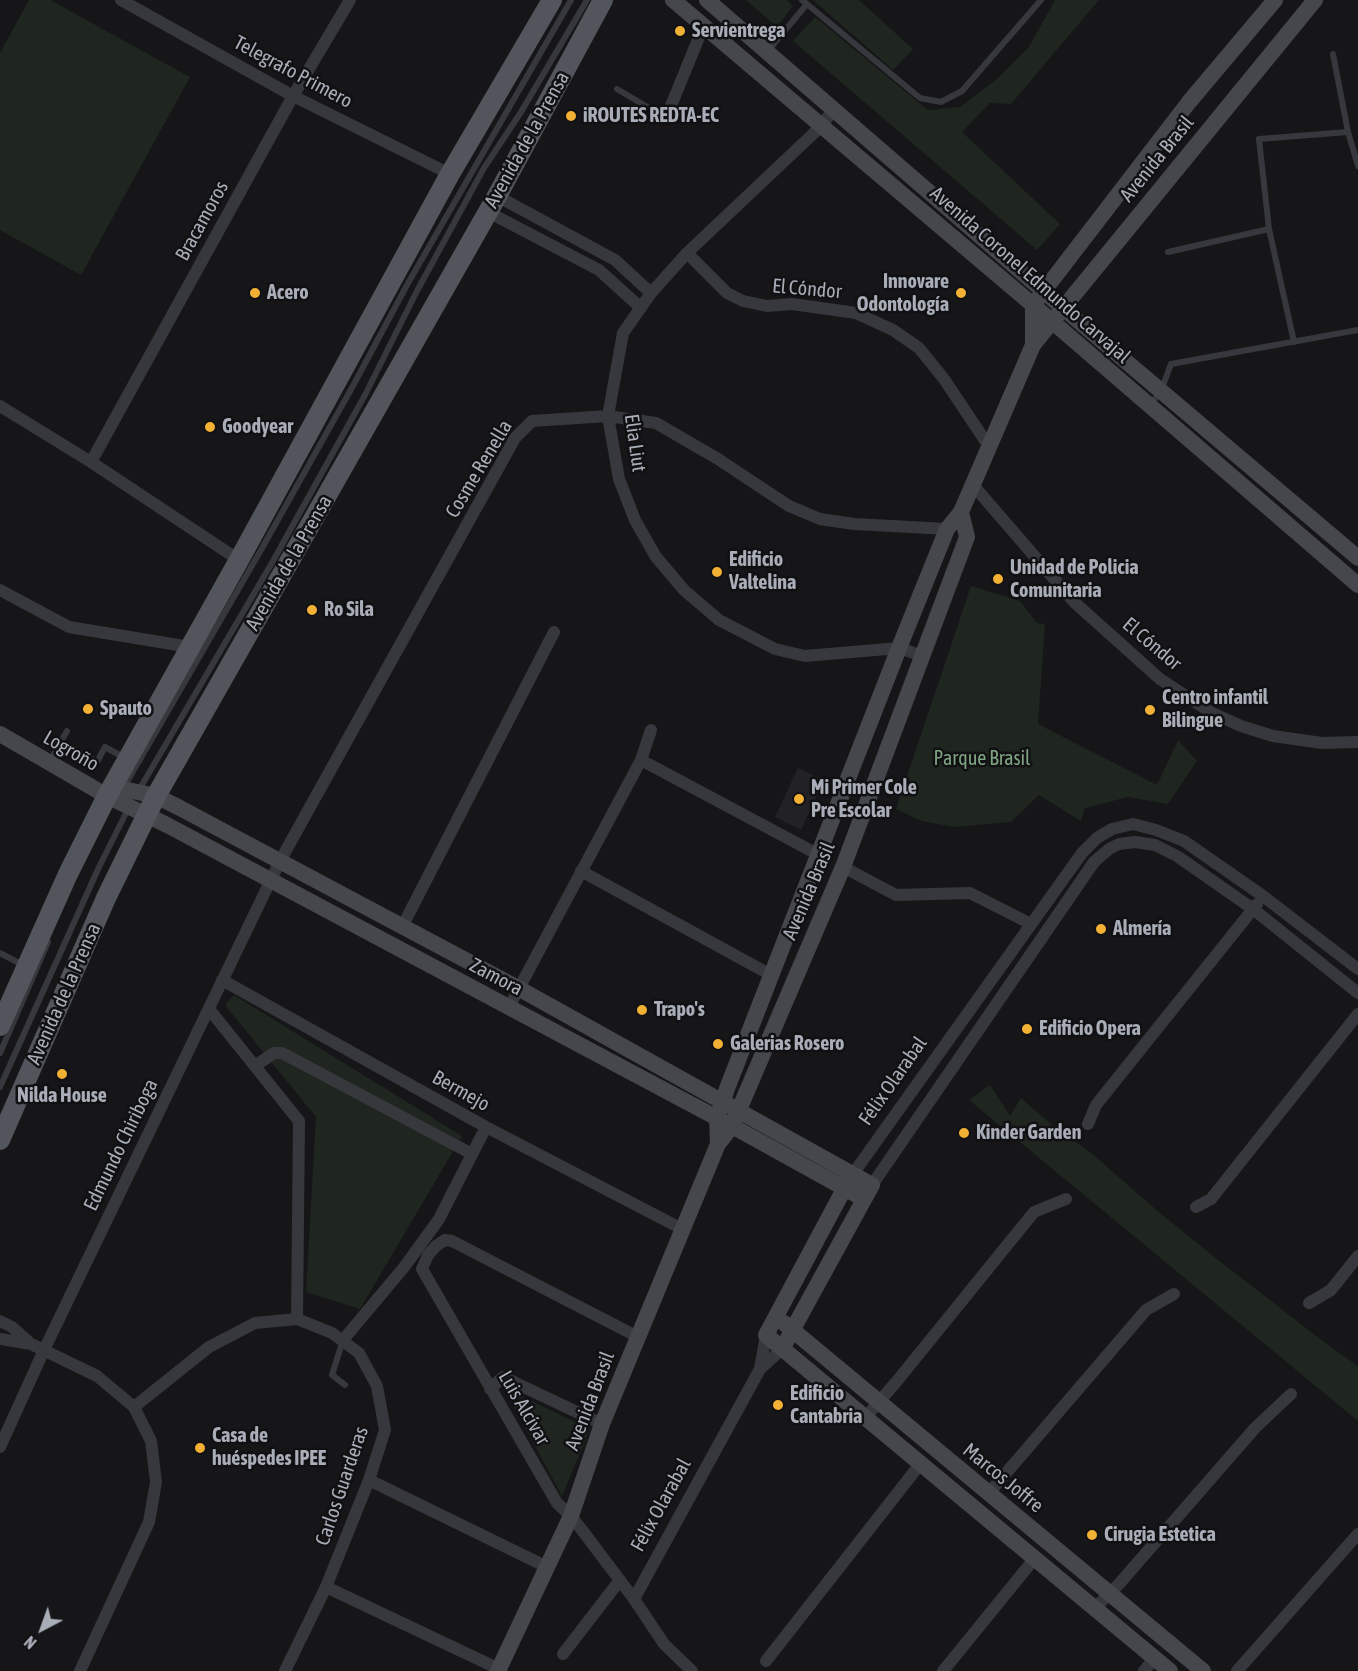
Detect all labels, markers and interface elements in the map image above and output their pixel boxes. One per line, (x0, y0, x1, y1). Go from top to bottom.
place label: Servientrega (692, 19, 785, 43)
marker: Servientrega (673, 24, 687, 38)
street label: Telegrafo Primero (230, 31, 356, 113)
street label: Avenida de la Prensa (480, 68, 574, 212)
place label: iROUTES REDTA-EC (583, 104, 719, 128)
marker: iROUTES REDTA-EC (564, 109, 578, 123)
street label: Avenida Brasil (1115, 111, 1199, 207)
street label: Bracamoros (170, 177, 234, 265)
street label: Avenida Coronel Edmundo Carvajal (925, 182, 1135, 368)
place label: Innovare Odontología (857, 270, 949, 317)
street label: El Cóndor (771, 274, 843, 304)
place label: Acero (267, 281, 309, 305)
marker: Acero (248, 286, 262, 300)
marker: Innovare Odontología (954, 286, 968, 300)
street label: Elia Liut (619, 413, 651, 473)
place label: Goodyear (222, 415, 293, 439)
street label: Cosme Renella (441, 416, 517, 522)
marker: Goodyear (203, 420, 217, 434)
street label: Avenida de la Prensa (241, 491, 337, 635)
place label: Edificio Valtelina (729, 548, 796, 595)
place label: Unidad de Policia Comunitaria (1010, 556, 1139, 603)
marker: Edificio Valtelina (710, 565, 724, 579)
marker: Unidad de Policia Comunitaria (991, 572, 1005, 586)
place label: Ro Sila (324, 598, 374, 622)
marker: Ro Sila (305, 603, 319, 617)
street label: El Cóndor (1118, 612, 1186, 676)
place label: Centro infantil Bilingue (1162, 686, 1268, 733)
place label: Spauto (100, 697, 152, 721)
marker: Spauto (81, 702, 95, 716)
marker: Centro infantil Bilingue (1143, 703, 1157, 717)
street label: Logroño (39, 726, 103, 776)
park label: Parque Brasil (934, 747, 1030, 771)
place label: Mi Primer Cole Pre Escolar (811, 776, 917, 823)
marker: Mi Primer Cole Pre Escolar (792, 792, 806, 806)
street label: Avenida Brasil (778, 838, 840, 944)
place label: Almería (1113, 917, 1171, 941)
street label: Avenida de la Prensa (22, 920, 106, 1068)
marker: Almería (1094, 922, 1108, 936)
street label: Zamora (465, 953, 527, 1001)
place label: Trapo's (654, 998, 705, 1022)
marker: Trapo's (635, 1003, 649, 1017)
place label: Edificio Opera (1039, 1017, 1141, 1041)
marker: Edificio Opera (1020, 1022, 1034, 1036)
place label: Galerias Rosero (730, 1032, 845, 1056)
street label: Félix Olarabal (854, 1032, 932, 1130)
marker: Galerias Rosero (711, 1037, 725, 1051)
street label: Bermejo (428, 1065, 494, 1117)
marker: Nilda House (55, 1067, 69, 1081)
street label: Edmundo Chiriboga (79, 1075, 163, 1215)
place label: Nilda House (17, 1084, 107, 1108)
place label: Kinder Garden (976, 1121, 1081, 1145)
marker: Kinder Garden (957, 1126, 971, 1140)
street label: Avenida Brasil (560, 1348, 620, 1454)
street label: Luis Alcívar (493, 1367, 555, 1449)
place label: Edificio Cantabria (790, 1382, 862, 1429)
marker: Edificio Cantabria (771, 1398, 785, 1412)
street label: Carlos Guarderas (310, 1423, 374, 1549)
place label: Casa de huéspedes IPEE (212, 1424, 326, 1471)
street label: Marcos Joffre (958, 1438, 1048, 1518)
marker: Casa de huéspedes IPEE (193, 1441, 207, 1455)
street label: Félix Olarabal (626, 1454, 696, 1556)
place label: Cirugia Estetica (1104, 1523, 1216, 1547)
marker: Cirugia Estetica (1085, 1528, 1099, 1542)
north arrow (12, 1599, 72, 1659)
text: N (21, 1633, 40, 1652)

